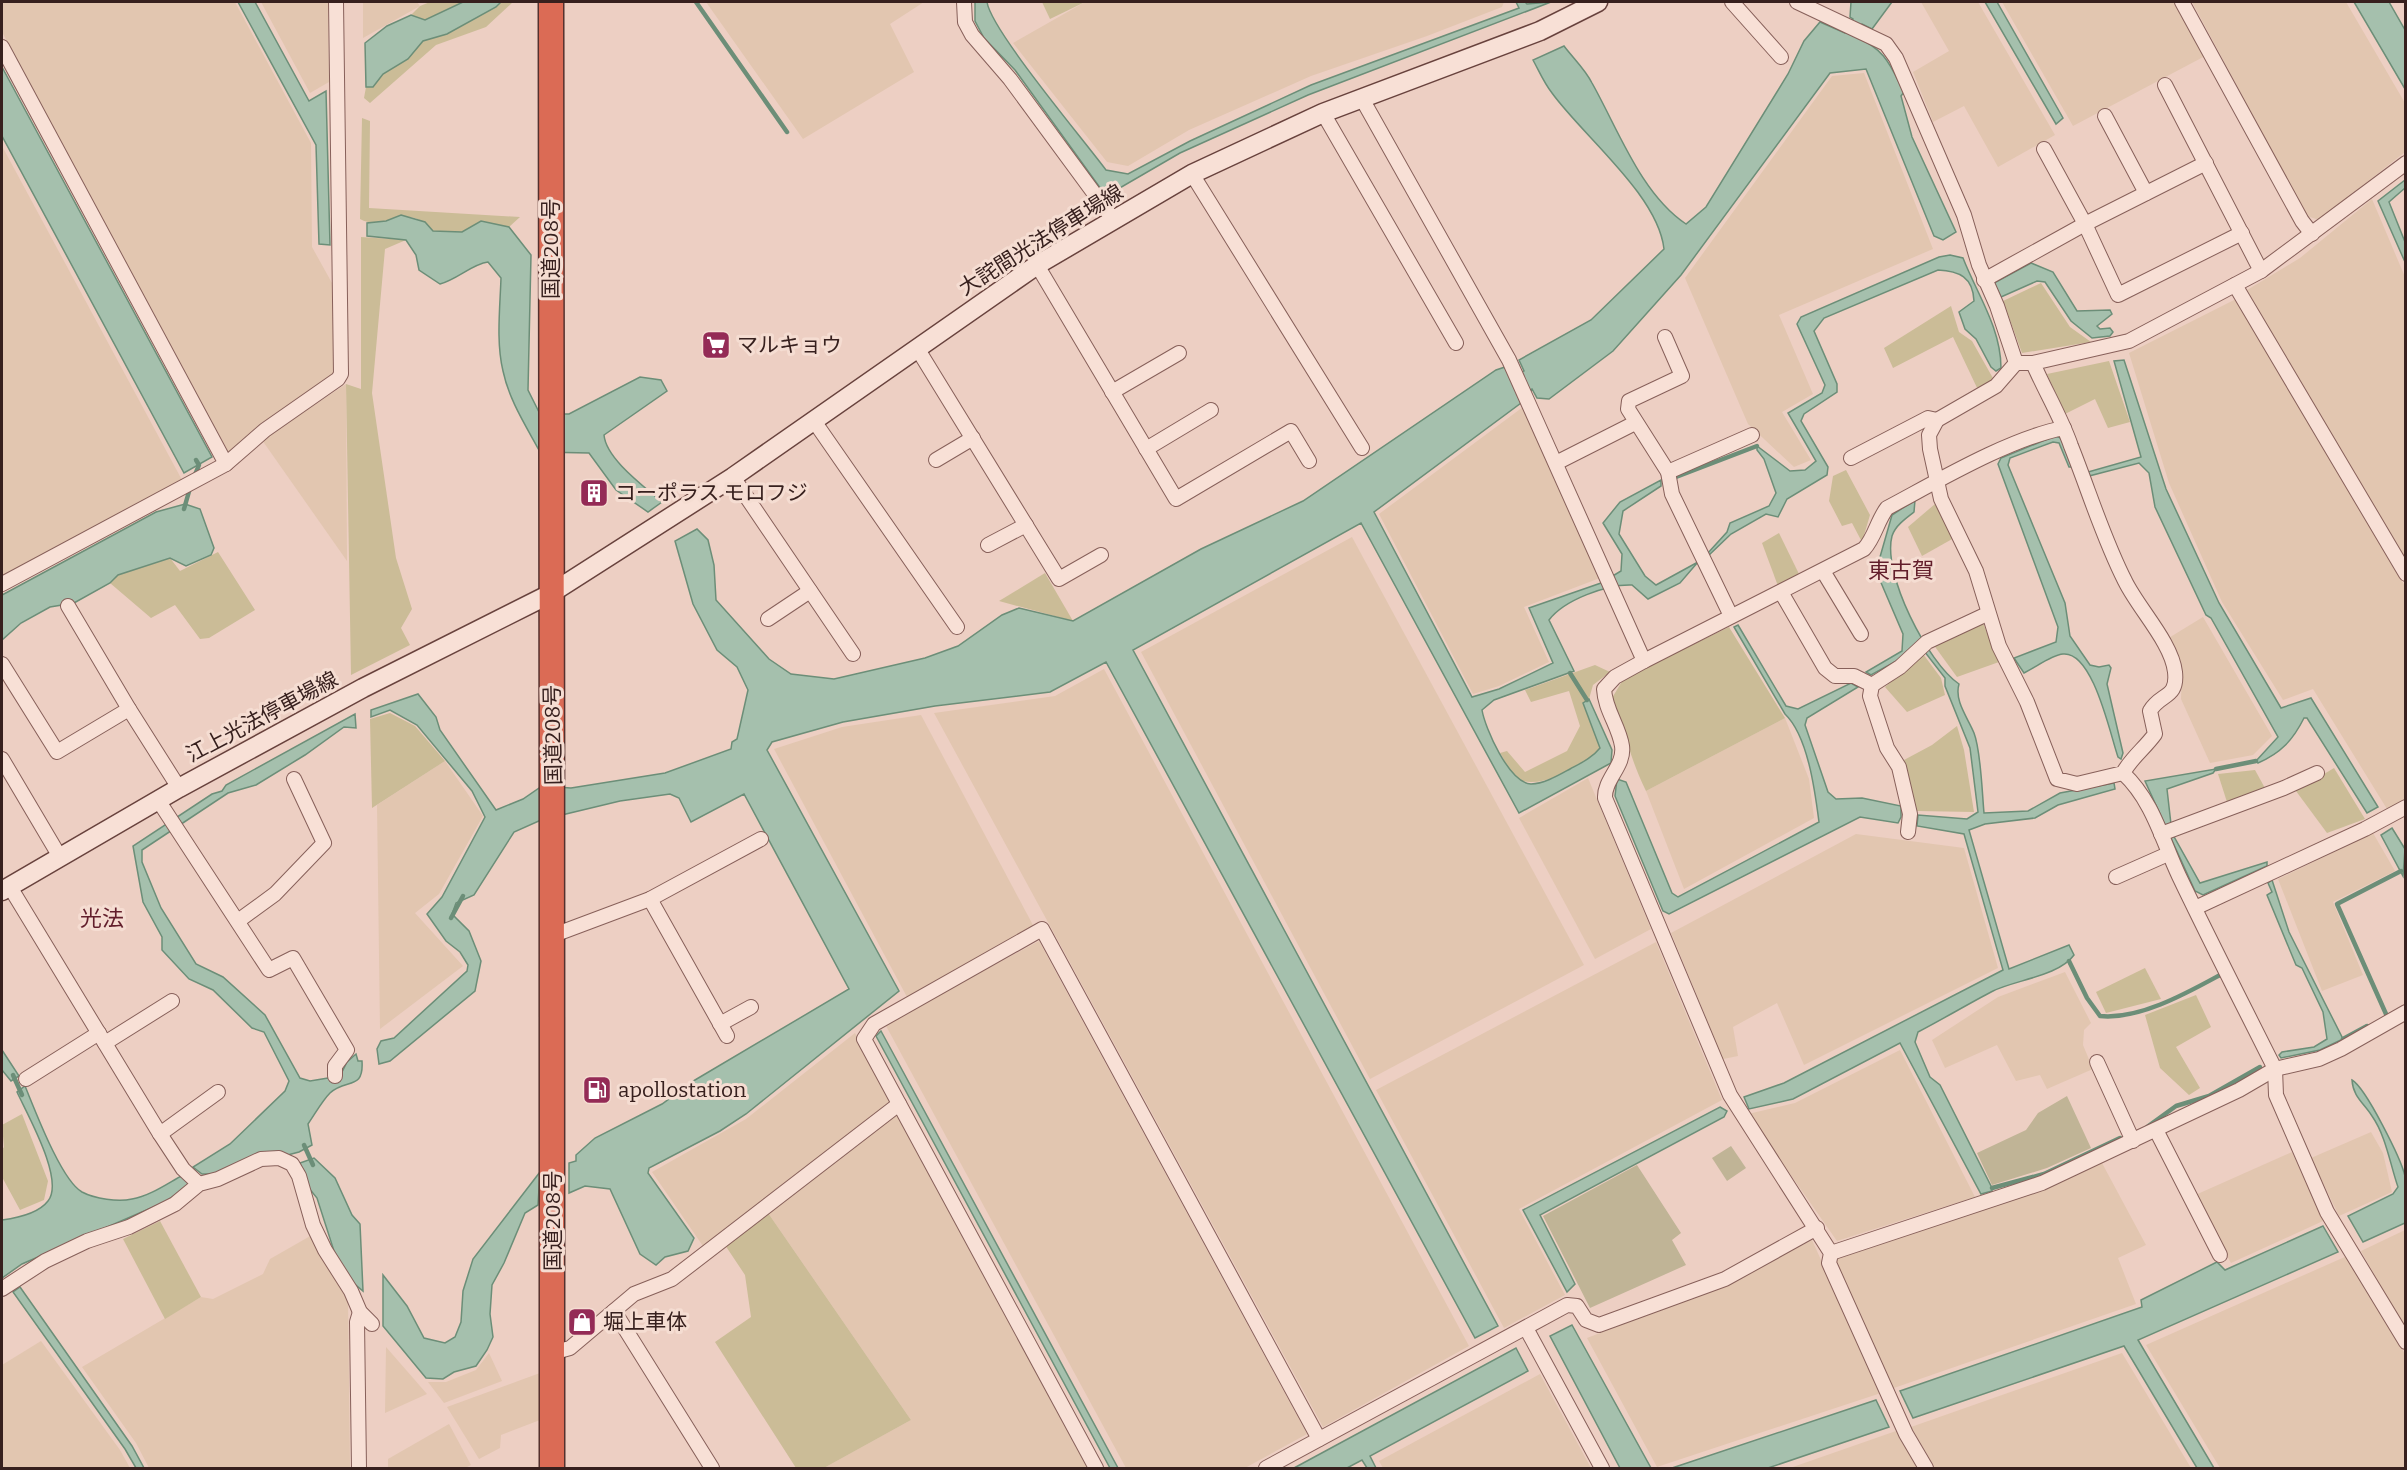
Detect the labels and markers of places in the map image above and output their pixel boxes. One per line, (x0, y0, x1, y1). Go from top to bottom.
supermarket icon: マルキョウ (700, 329, 732, 361)
place label: マルキョウ (737, 332, 842, 358)
building icon: コーポラス モロフジ (578, 477, 610, 509)
place label: コーポラス モロフジ (615, 480, 808, 506)
fuel station icon: apollostation (581, 1074, 613, 1106)
place label: apollostation (618, 1077, 746, 1103)
shop icon: 堀上車体 (566, 1306, 598, 1338)
place label: 堀上車体 (603, 1309, 687, 1335)

